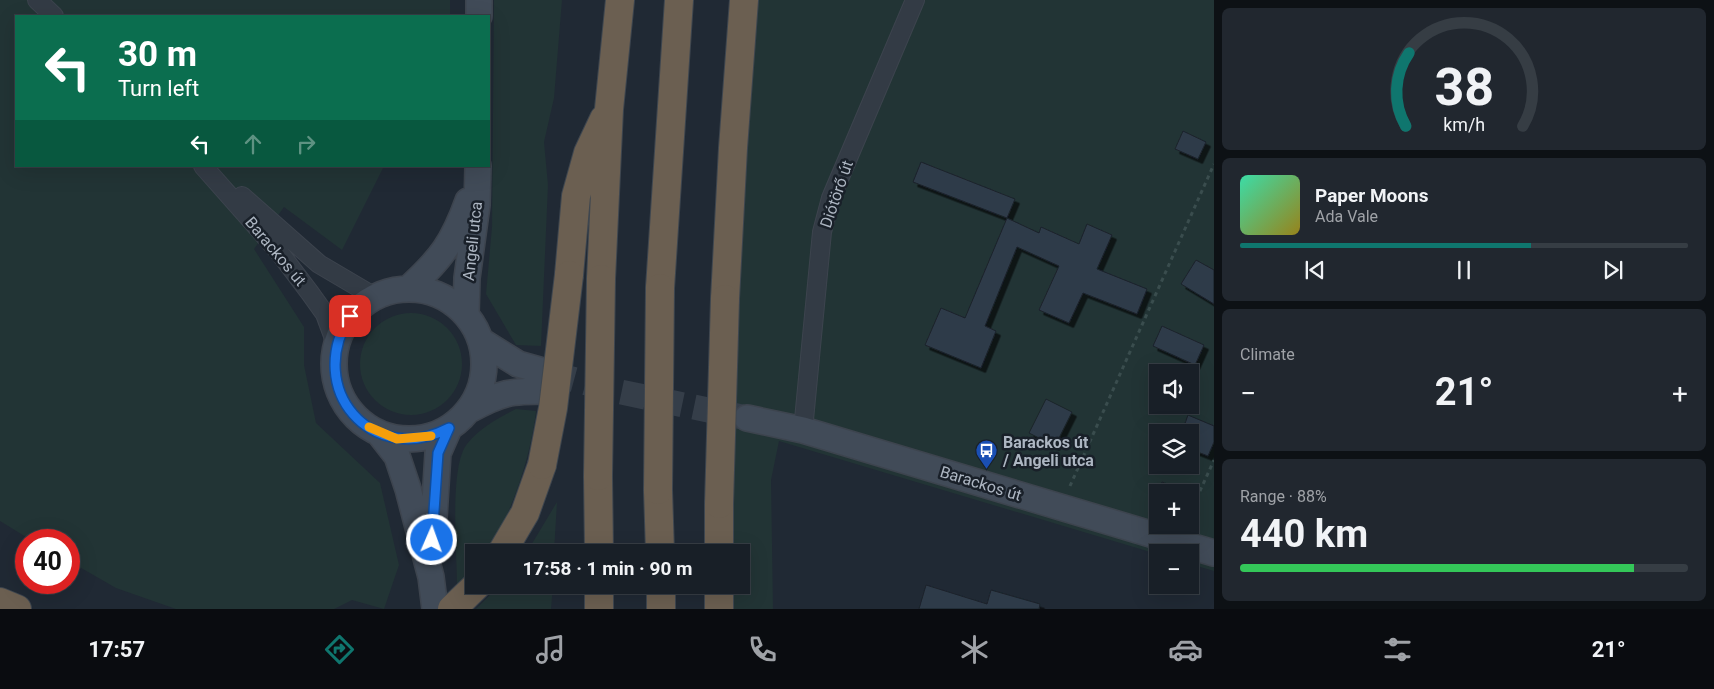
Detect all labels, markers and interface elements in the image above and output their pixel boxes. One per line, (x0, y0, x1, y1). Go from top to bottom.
text: 30 m (118, 34, 197, 75)
icon: left (35, 35, 100, 100)
text: 38 (1434, 57, 1494, 118)
text: Turn left (118, 76, 199, 101)
text: km/h (1443, 114, 1485, 135)
icon: left (186, 130, 214, 158)
icon: ahead (239, 130, 267, 158)
icon: right (292, 130, 320, 158)
street label: Diótörő út (816, 158, 857, 230)
text: Paper Moons (1315, 184, 1428, 207)
street label: Angeli utca (459, 200, 486, 282)
text: Ada Vale (1315, 207, 1378, 226)
street label: Barackos út (241, 213, 310, 290)
icon: previous (1301, 256, 1329, 284)
icon: pause (1450, 256, 1478, 284)
icon: next (1599, 256, 1627, 284)
pin (329, 295, 371, 337)
icon: arrive (336, 302, 364, 330)
text: Climate (1240, 345, 1295, 364)
map controls (1149, 364, 1199, 594)
button: sound (1149, 364, 1199, 414)
text: 21° (1435, 370, 1493, 414)
text: − (1240, 377, 1256, 410)
text: + (1672, 377, 1688, 410)
button: layers (1149, 424, 1199, 474)
place label: Barackos út / Angeli utca (1002, 433, 1094, 470)
bus stop icon: Barackos út / Angeli utca (975, 439, 999, 470)
street label: Barackos út (938, 462, 1024, 505)
button: + (1149, 484, 1199, 534)
text: Range · 88% (1240, 487, 1327, 506)
text: 440 km (1240, 512, 1368, 556)
position arrow (405, 513, 457, 565)
speed limit sign: 40 (15, 529, 80, 594)
button: − (1149, 544, 1199, 594)
text: 17:58 · 1 min · 90 m (522, 557, 693, 580)
icon: directions (322, 632, 357, 667)
icon: music (533, 632, 568, 667)
icon: phone (745, 632, 780, 667)
icon: climate (957, 632, 992, 667)
icon: car (1168, 632, 1203, 667)
icon: filters (1380, 632, 1415, 667)
text: 17:57 (88, 637, 145, 662)
text: 21° (1592, 637, 1626, 662)

